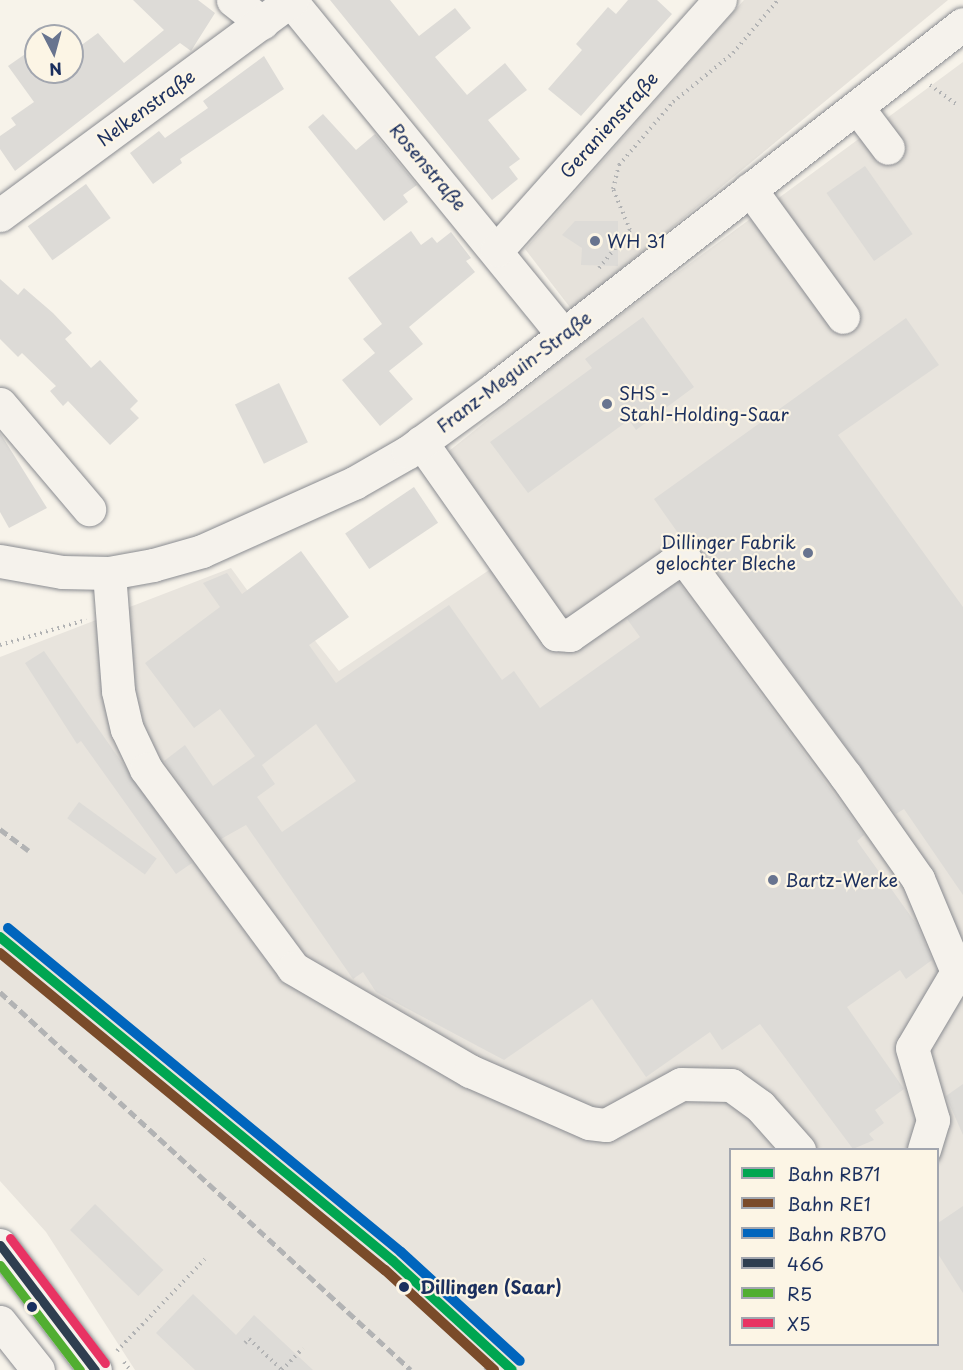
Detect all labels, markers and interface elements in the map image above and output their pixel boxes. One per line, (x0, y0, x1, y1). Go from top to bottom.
north arrow (24, 24, 84, 84)
text: N (48, 57, 63, 83)
street label: Nelkenstraße (93, 65, 199, 151)
street label: Geranienstraße (556, 67, 662, 183)
street label: Rosenstraße (385, 119, 471, 215)
place label: WH 31 (607, 230, 664, 252)
marker: WH 31 (588, 234, 602, 248)
street label: Franz-Meguin-Straße (432, 307, 596, 437)
place label: SHS - Stahl-Holding-Saar (619, 383, 789, 426)
marker: SHS - Stahl-Holding-Saar (600, 397, 614, 411)
place label: Dillinger Fabrik gelochter Bleche (655, 532, 796, 574)
marker: Dillinger Fabrik gelochter Bleche (801, 546, 815, 560)
place label: Bartz-Werke (785, 869, 898, 891)
marker: Bartz-Werke (766, 873, 780, 887)
legend (729, 1148, 939, 1346)
text: Bahn RB71 (787, 1160, 880, 1187)
text: Bahn RE1 (787, 1190, 871, 1217)
text: Bahn RB70 (787, 1220, 886, 1247)
text: 466 (787, 1250, 824, 1277)
marker: Dillingen (Saar) (393, 1276, 415, 1298)
place label: Dillingen (Saar) (420, 1276, 563, 1298)
text: R5 (787, 1280, 812, 1307)
unlabelled marker (26, 1301, 38, 1313)
text: X5 (787, 1310, 811, 1337)

